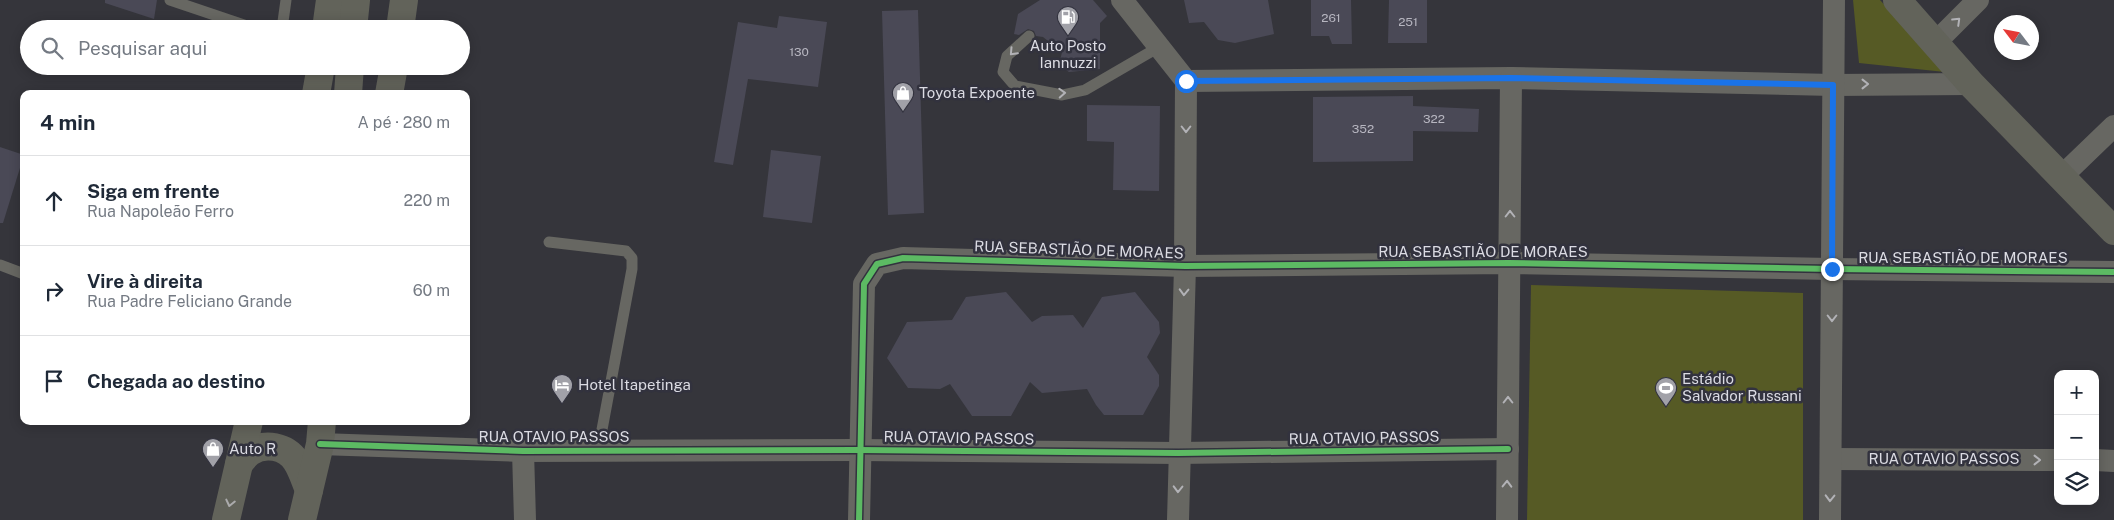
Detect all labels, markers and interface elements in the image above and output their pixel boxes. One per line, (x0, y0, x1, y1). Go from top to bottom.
fuel station icon: Auto Posto Iannuzzi (1056, 5, 1080, 36)
house number: 261 (1321, 11, 1341, 25)
house number: 251 (1398, 15, 1418, 29)
north arrow (1994, 15, 2039, 60)
one-way arrow (1951, 18, 1960, 27)
search box (20, 20, 470, 75)
icon: search (38, 34, 66, 62)
text: Pesquisar aqui (78, 37, 207, 59)
place label: Auto Posto Iannuzzi (1030, 37, 1106, 71)
house number: 130 (789, 45, 809, 59)
one-way arrow (1009, 46, 1018, 55)
route start (1175, 70, 1198, 93)
one-way arrow (1861, 79, 1869, 89)
shop icon: Toyota Expoente (891, 81, 915, 112)
place label: Toyota Expoente (919, 84, 1035, 101)
one-way arrow (1058, 88, 1066, 99)
text: 4 min (40, 110, 95, 135)
house number: 322 (1423, 112, 1445, 126)
text: A pé · 280 m (358, 113, 450, 132)
house number: 352 (1352, 122, 1374, 136)
one-way arrow (1181, 126, 1191, 134)
text: Siga em frente (87, 180, 220, 202)
icon: ahead (40, 187, 68, 215)
text: 220 m (403, 191, 450, 210)
text: Rua Napoleão Ferro (87, 202, 234, 221)
one-way arrow (1505, 210, 1515, 218)
street label: RUA SEBASTIÃO DE MORAES (974, 237, 1184, 262)
street label: RUA SEBASTIÃO DE MORAES (1378, 243, 1588, 260)
street label: RUA SEBASTIÃO DE MORAES (1858, 249, 2068, 266)
route end (1821, 258, 1844, 281)
text: Vire à direita (87, 270, 203, 292)
icon: right (40, 277, 68, 305)
text: 60 m (413, 281, 450, 300)
one-way arrow (1179, 288, 1190, 296)
text: Rua Padre Feliciano Grande (87, 292, 292, 311)
one-way arrow (1827, 314, 1837, 322)
icon: arrive (40, 367, 68, 395)
text: Chegada ao destino (87, 370, 265, 392)
place label: Estádio Salvador Russani (1682, 370, 1802, 404)
map controls (2054, 370, 2099, 505)
button: + (2054, 370, 2099, 415)
hotel icon: Hotel Itapetinga (550, 373, 574, 404)
place label: Hotel Itapetinga (578, 376, 691, 393)
sports icon: Estádio Salvador Russani (1654, 376, 1678, 407)
one-way arrow (1503, 396, 1513, 404)
button: − (2054, 415, 2099, 460)
street label: RUA OTAVIO PASSOS (479, 428, 629, 445)
street label: RUA OTAVIO PASSOS (883, 428, 1035, 447)
street label: RUA OTAVIO PASSOS (1288, 428, 1440, 447)
shop icon: Auto R (201, 437, 225, 468)
place label: Auto R (229, 440, 276, 457)
street label: RUA OTAVIO PASSOS (1869, 450, 2019, 467)
one-way arrow (2034, 455, 2041, 465)
button: layers (2054, 460, 2099, 505)
one-way arrow (1502, 480, 1512, 488)
one-way arrow (1173, 486, 1183, 494)
one-way arrow (1825, 494, 1836, 502)
one-way arrow (225, 498, 236, 507)

